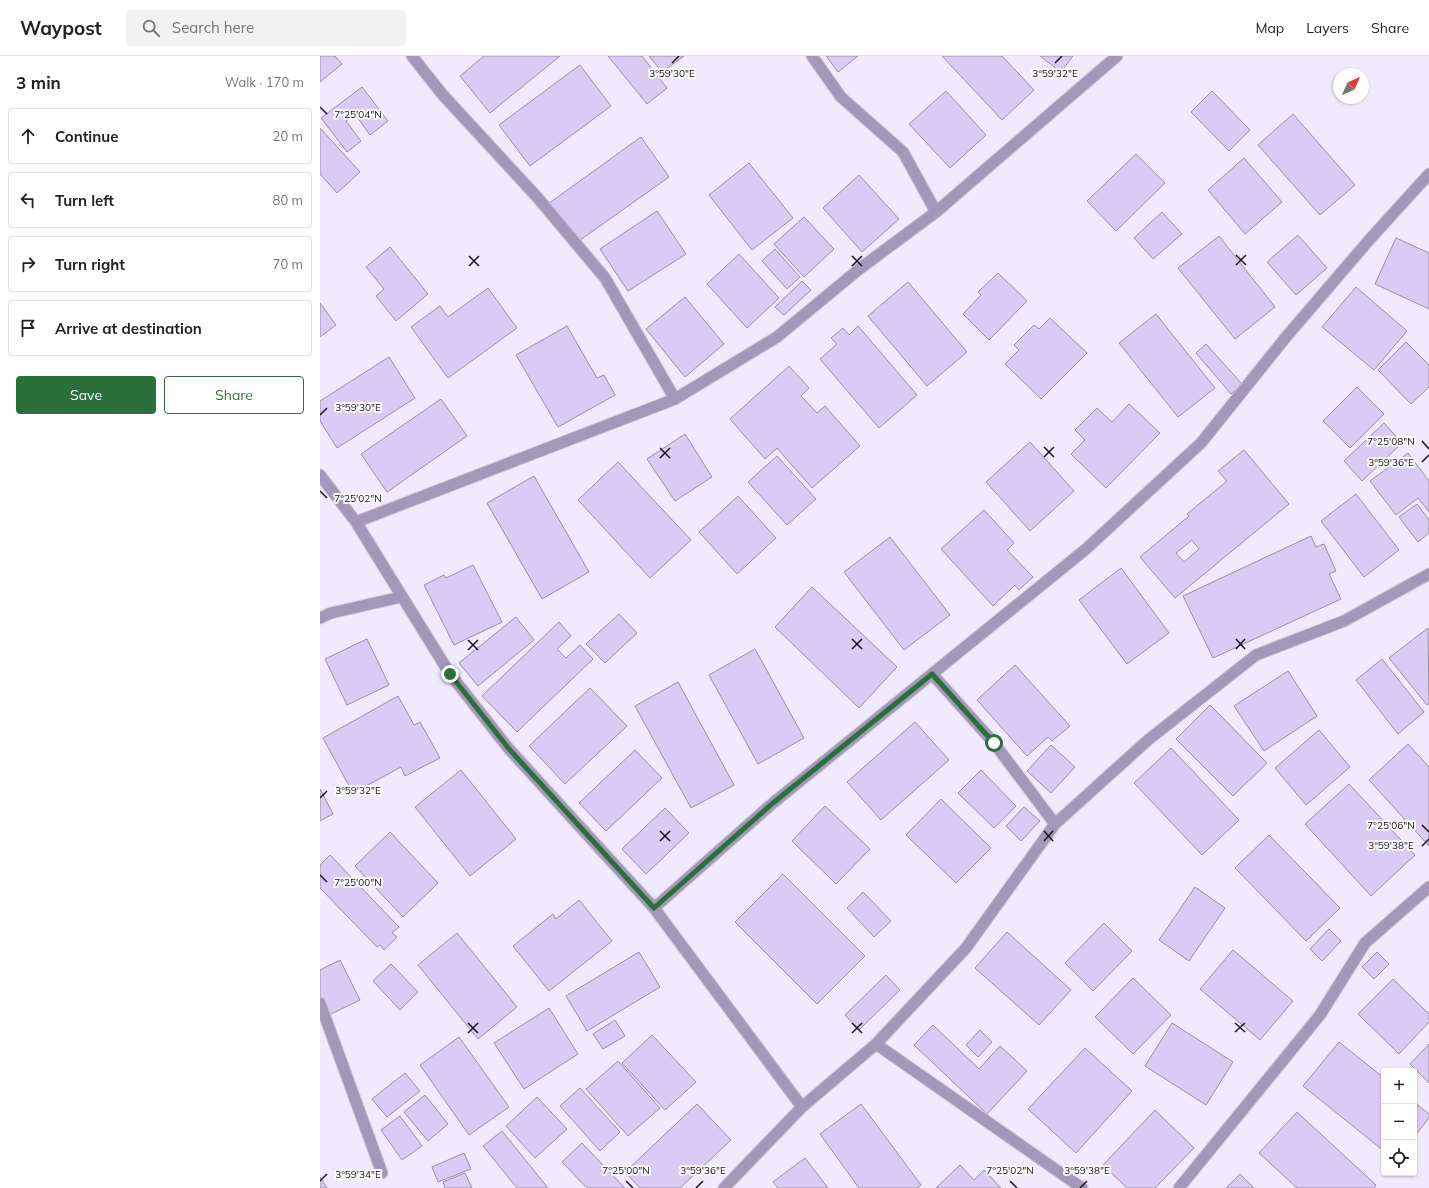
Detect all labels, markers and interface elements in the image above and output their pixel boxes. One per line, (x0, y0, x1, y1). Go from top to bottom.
search box (126, 10, 406, 46)
text: Waypost (20, 16, 102, 40)
icon: search (140, 17, 162, 39)
text: Search here (172, 18, 254, 37)
text: Map (1255, 19, 1284, 37)
text: Layers (1306, 19, 1349, 37)
text: Share (1371, 19, 1409, 37)
text: 3°59'30"E (649, 67, 695, 80)
text: 3°59'32"E (1032, 67, 1078, 80)
north arrow (1333, 68, 1369, 104)
text: 3 min (16, 72, 61, 93)
text: Walk · 170 m (225, 74, 304, 90)
text: 7°25'04"N (334, 108, 382, 121)
icon: ahead (17, 125, 39, 147)
text: Continue (55, 127, 118, 146)
text: 20 m (273, 128, 303, 144)
icon: left (17, 189, 39, 211)
text: Turn left (55, 191, 114, 210)
text: 80 m (273, 192, 303, 208)
icon: right (17, 253, 39, 275)
text: Turn right (55, 255, 125, 274)
text: 70 m (273, 256, 303, 272)
icon: arrive (17, 317, 39, 339)
text: Arrive at destination (55, 319, 202, 338)
button: Save (16, 376, 156, 414)
button: Share (164, 376, 304, 414)
text: 3°59'30"E (335, 401, 381, 414)
text: 7°25'08"N (1367, 435, 1415, 448)
text: 3°59'36"E (1368, 456, 1414, 469)
text: 7°25'02"N (334, 492, 382, 505)
route end (441, 665, 459, 683)
route start (985, 734, 1003, 752)
text: 3°59'32"E (335, 784, 381, 797)
text: 7°25'06"N (1367, 819, 1415, 832)
text: 3°59'38"E (1368, 839, 1414, 852)
text: 7°25'00"N (334, 876, 382, 889)
map controls (1381, 1068, 1417, 1176)
button: + (1381, 1068, 1417, 1104)
button: − (1381, 1104, 1417, 1140)
button: locate (1381, 1140, 1417, 1176)
text: 7°25'00"N (602, 1164, 650, 1177)
text: 3°59'36"E (680, 1164, 726, 1177)
text: 7°25'02"N (986, 1164, 1034, 1177)
text: 3°59'38"E (1064, 1164, 1110, 1177)
text: 3°59'34"E (335, 1168, 381, 1181)

